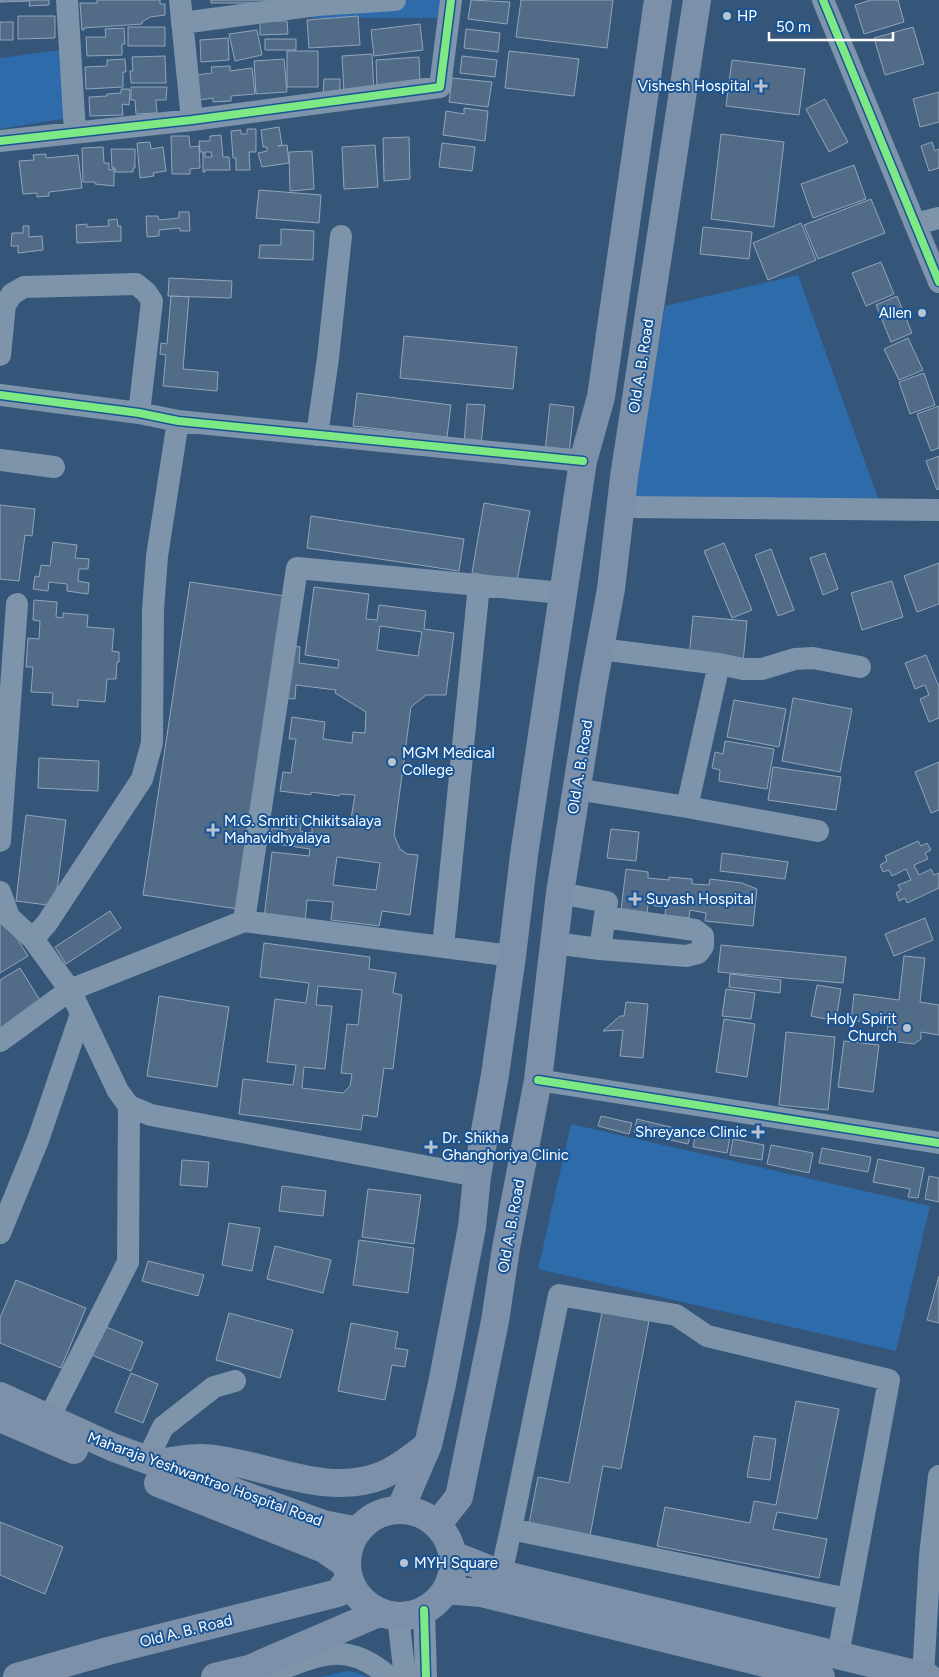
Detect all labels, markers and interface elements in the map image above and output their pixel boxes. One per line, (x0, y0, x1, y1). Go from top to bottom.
place label: HP (737, 7, 757, 25)
marker: HP (721, 10, 733, 22)
scale bar (769, 10, 893, 42)
text: 50 m (776, 18, 811, 36)
place label: Vishesh Hospital (638, 77, 750, 95)
marker: Vishesh Hospital (754, 79, 768, 93)
place label: Allen (879, 304, 912, 322)
marker: Allen (916, 307, 928, 319)
street label: Old A. B. Road (625, 318, 657, 414)
street label: Old A. B. Road (564, 719, 596, 815)
place label: MGM Medical College (402, 744, 495, 779)
marker: MGM Medical College (386, 756, 398, 768)
place label: M.G. Smriti Chikitsalaya Mahavidhyalaya (224, 812, 381, 847)
marker: M.G. Smriti Chikitsalaya Mahavidhyalaya (206, 823, 220, 837)
place label: Suyash Hospital (646, 890, 754, 908)
marker: Suyash Hospital (628, 892, 642, 906)
place label: Holy Spirit Church (826, 1010, 897, 1045)
marker: Holy Spirit Church (901, 1022, 913, 1034)
place label: Shreyance Clinic (635, 1123, 747, 1141)
marker: Shreyance Clinic (751, 1125, 765, 1139)
place label: Dr. Shikha Ghanghoriya Clinic (442, 1129, 569, 1164)
marker: Dr. Shikha Ghanghoriya Clinic (424, 1140, 438, 1154)
street label: Old A. B. Road (494, 1178, 528, 1274)
street label: Maharaja Yeshwantrao Hospital Road (85, 1428, 325, 1530)
place label: MYH Square (414, 1554, 498, 1572)
marker: MYH Square (398, 1557, 410, 1569)
street label: Old A. B. Road (138, 1611, 234, 1651)

